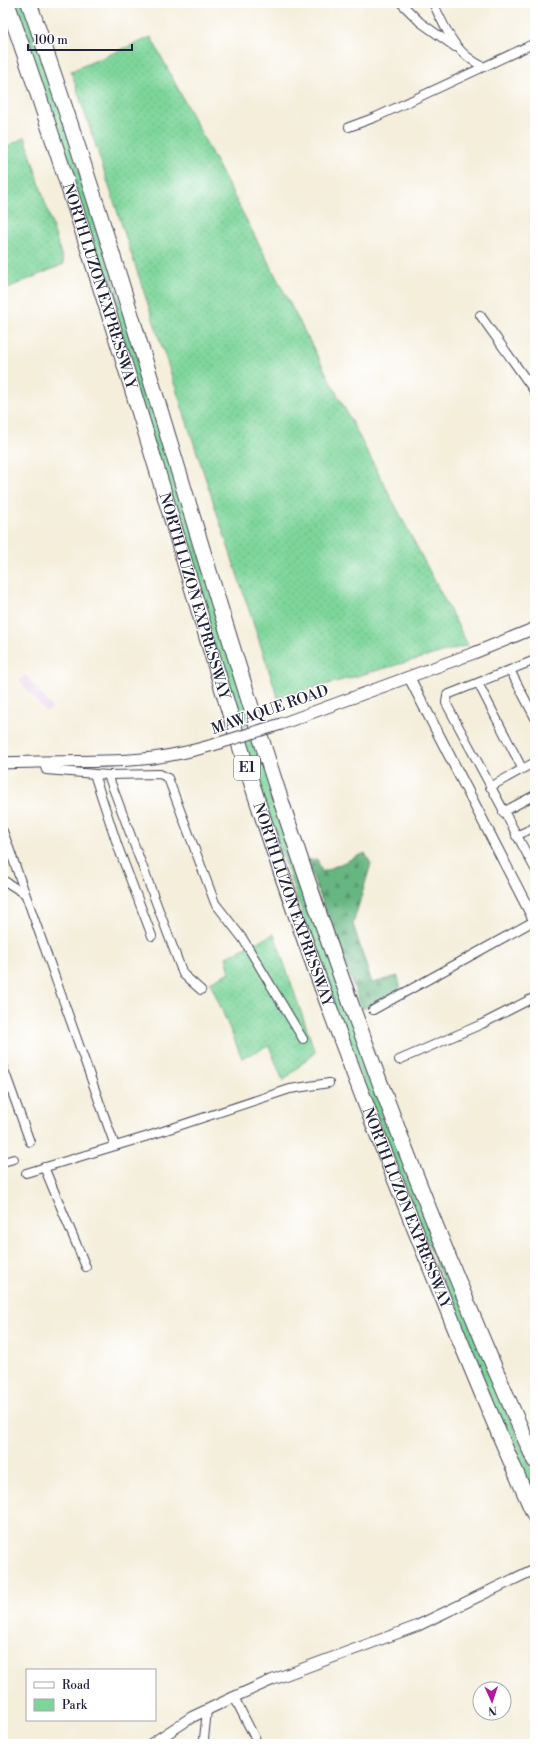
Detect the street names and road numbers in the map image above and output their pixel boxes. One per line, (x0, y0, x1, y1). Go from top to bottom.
street label: NORTH LUZON EXPRESSWAY (59, 181, 142, 393)
street label: NORTH LUZON EXPRESSWAY (155, 490, 235, 703)
street label: MAWAQUE ROAD (209, 681, 331, 739)
road number: E1 (234, 756, 260, 780)
street label: NORTH LUZON EXPRESSWAY (249, 800, 338, 1010)
street label: NORTH LUZON EXPRESSWAY (358, 1105, 456, 1312)

